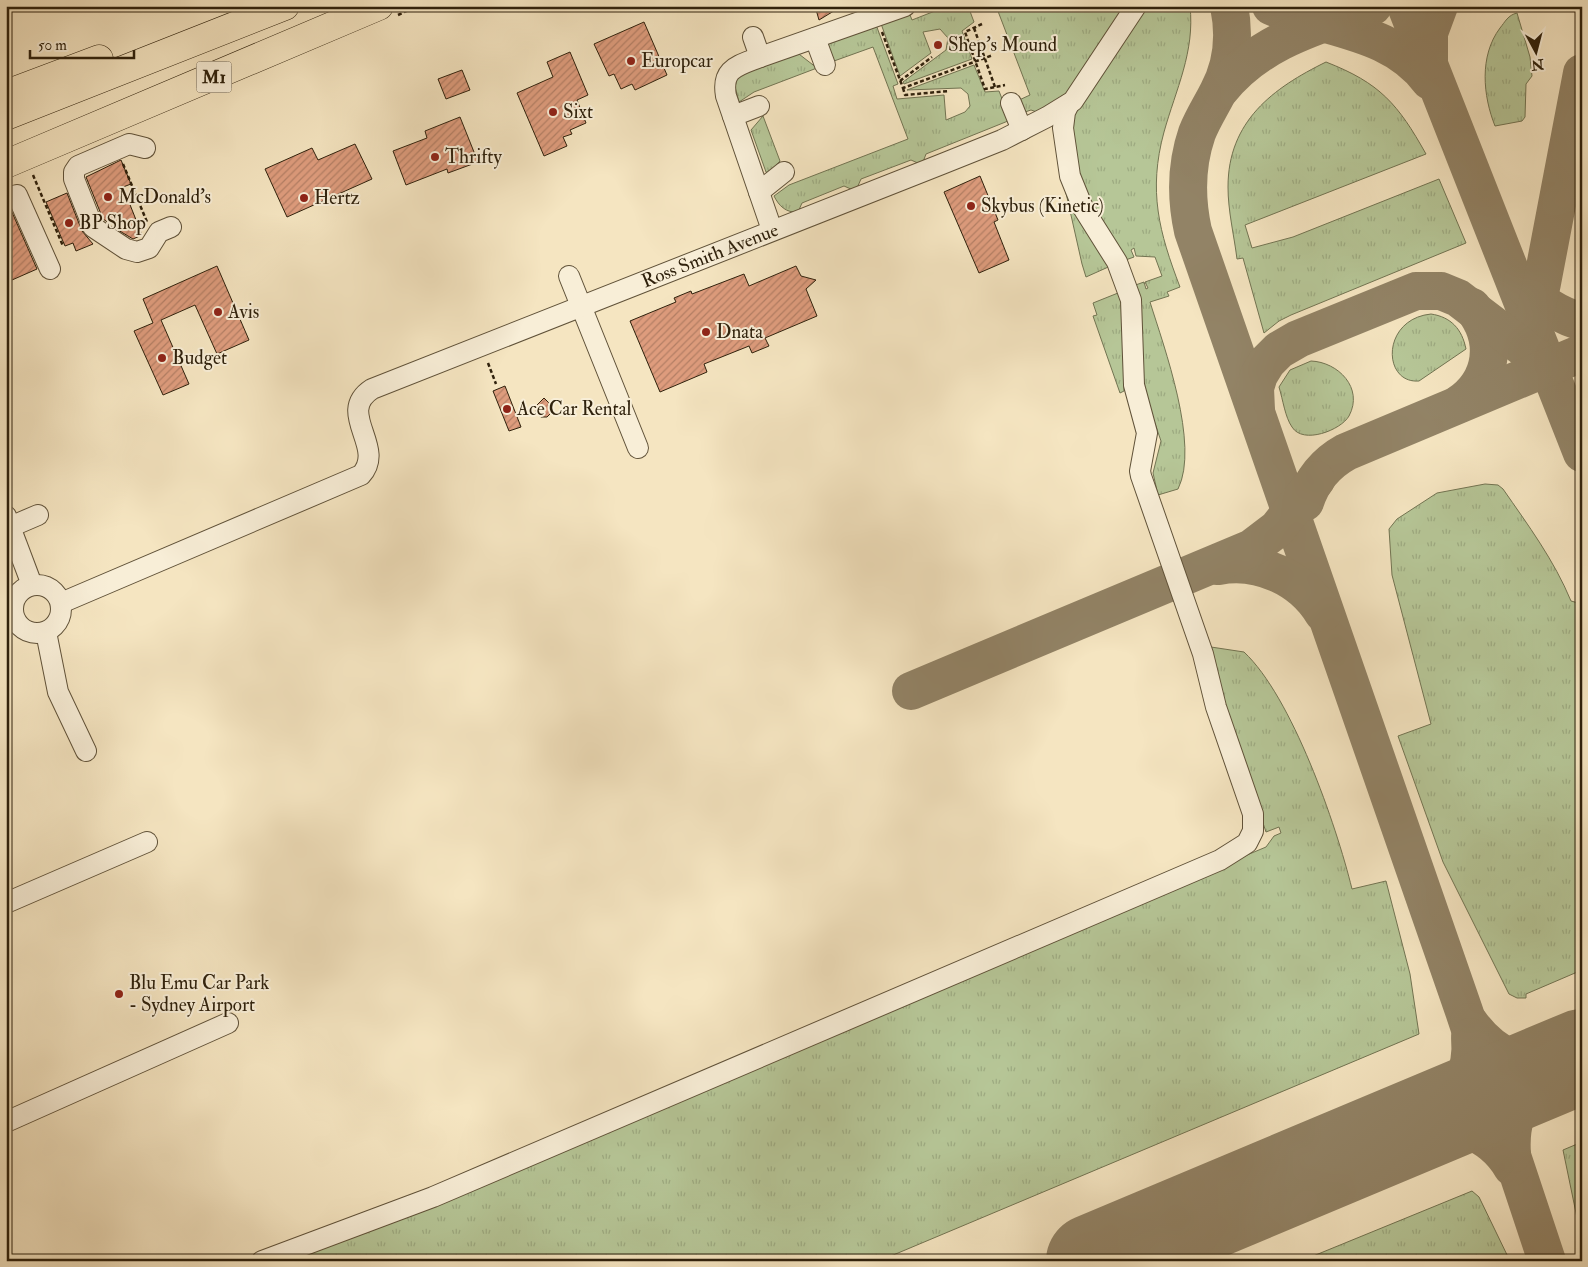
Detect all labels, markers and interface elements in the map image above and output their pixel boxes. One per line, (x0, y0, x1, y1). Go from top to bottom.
scale bar (30, 28, 134, 60)
north arrow (1510, 28, 1560, 78)
place label: Shep's Mound (948, 33, 1058, 58)
text: 50 m (38, 36, 67, 55)
marker: Shep's Mound (932, 39, 944, 51)
place label: Europcar (641, 49, 713, 74)
marker: Europcar (625, 55, 637, 67)
text: N (1530, 55, 1546, 74)
road number: M1 (196, 62, 232, 92)
place label: Sixt (563, 100, 593, 124)
marker: Sixt (547, 106, 559, 118)
place label: Thrifty (445, 145, 503, 169)
marker: Thrifty (429, 151, 441, 163)
place label: McDonald's (118, 185, 211, 209)
place label: Hertz (314, 186, 360, 210)
marker: McDonald's (102, 191, 114, 203)
marker: Hertz (298, 192, 310, 204)
place label: Skybus (Kinetic) (981, 194, 1104, 218)
marker: Skybus (Kinetic) (965, 200, 977, 212)
place label: BP Shop (79, 211, 146, 236)
marker: BP Shop (63, 217, 75, 229)
street label: Ross Smith Avenue (638, 218, 782, 293)
place label: Avis (227, 300, 259, 324)
marker: Avis (212, 306, 224, 318)
place label: Dnata (716, 320, 763, 344)
marker: Dnata (700, 326, 712, 338)
place label: Budget (172, 346, 227, 370)
marker: Budget (156, 352, 168, 364)
place label: Ace Car Rental (516, 397, 631, 421)
marker: Ace Car Rental (501, 403, 513, 415)
place label: Blu Emu Car Park - Sydney Airport (129, 971, 269, 1018)
marker: Blu Emu Car Park - Sydney Airport (113, 988, 125, 1000)

